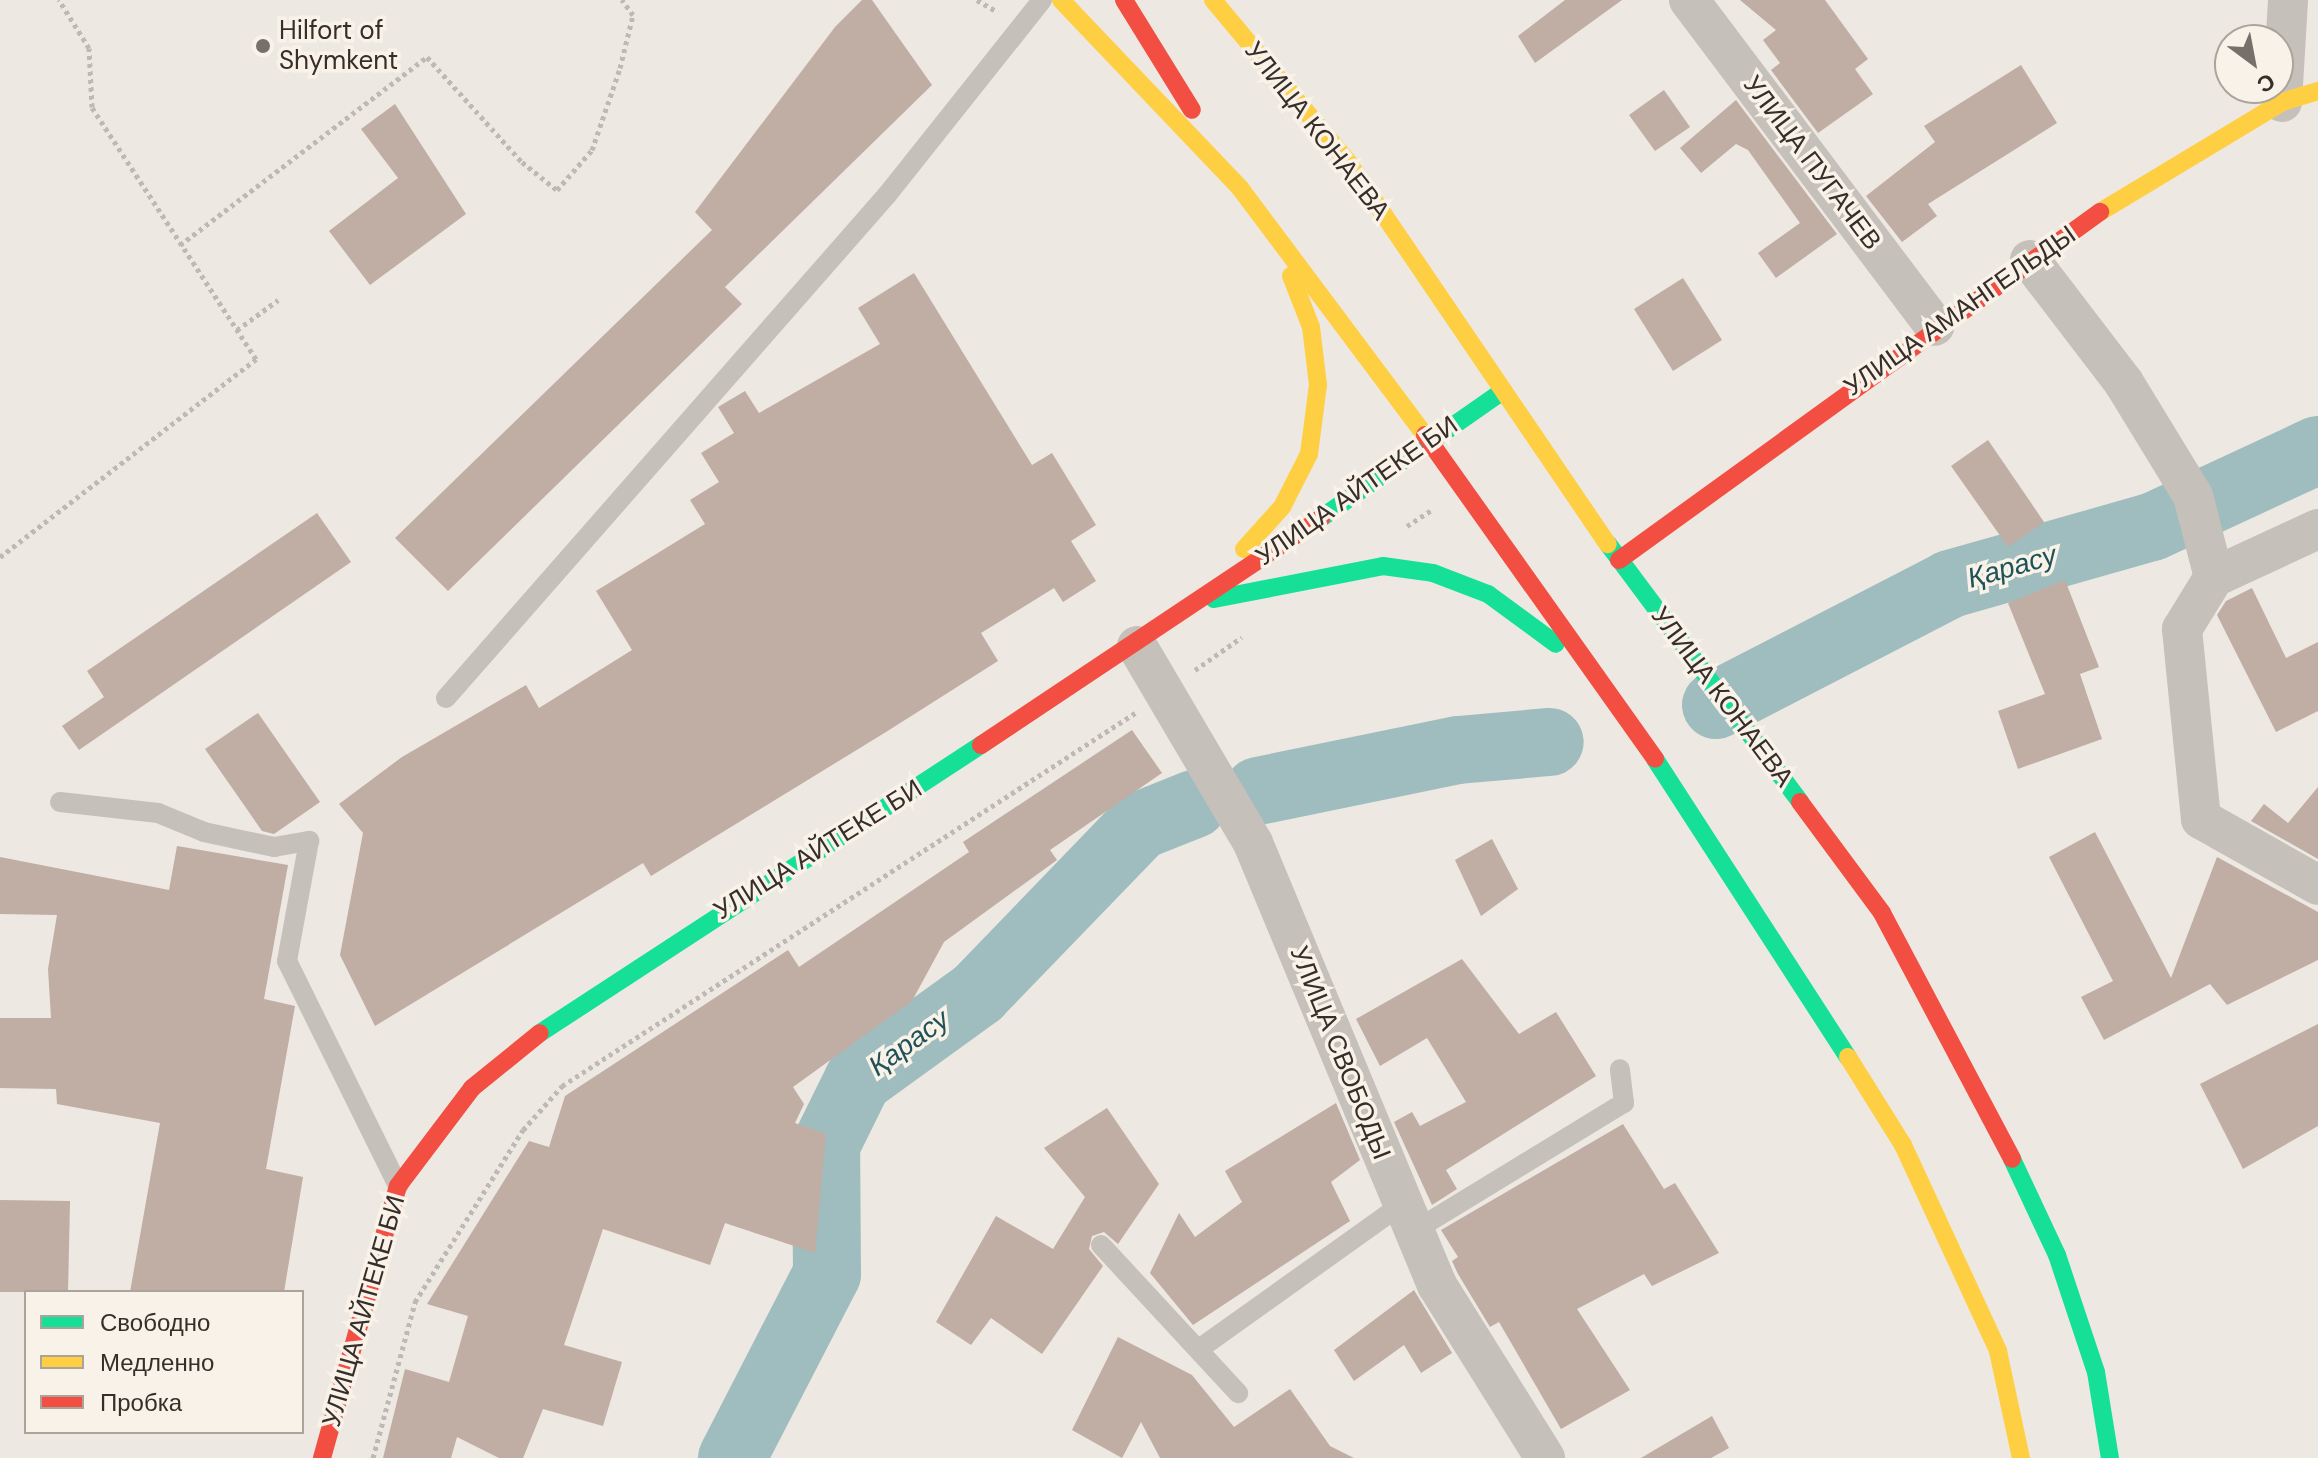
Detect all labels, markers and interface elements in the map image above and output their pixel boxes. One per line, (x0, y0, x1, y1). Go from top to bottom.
place label: Hilfort of Shymkent (279, 15, 398, 76)
north arrow (2214, 24, 2294, 104)
street label: УЛИЦА КОНАЕВА (1238, 36, 1396, 226)
marker: Hilfort of Shymkent (254, 37, 272, 55)
text: С (2252, 67, 2280, 100)
street label: УЛИЦА ПУГАЧЕВ (1736, 70, 1888, 256)
street label: УЛИЦА АМАНГЕЛЬДЫ (1838, 219, 2082, 403)
street label: УЛИЦА АЙТЕКЕ БИ (1250, 410, 1464, 572)
water label: Қарасу (1964, 538, 2060, 596)
street label: УЛИЦА КОНАЕВА (1644, 601, 1800, 793)
street label: УЛИЦА АЙТЕКЕ БИ (708, 773, 928, 927)
street label: УЛИЦА СВОБОДЫ (1283, 942, 1397, 1164)
water label: Қарасу (862, 1003, 956, 1083)
street label: УЛИЦА АЙТЕКЕ БИ (316, 1192, 412, 1430)
legend (24, 1290, 304, 1434)
text: Свободно (100, 1307, 210, 1338)
text: Медленно (100, 1347, 214, 1378)
text: Пробка (100, 1387, 182, 1418)

